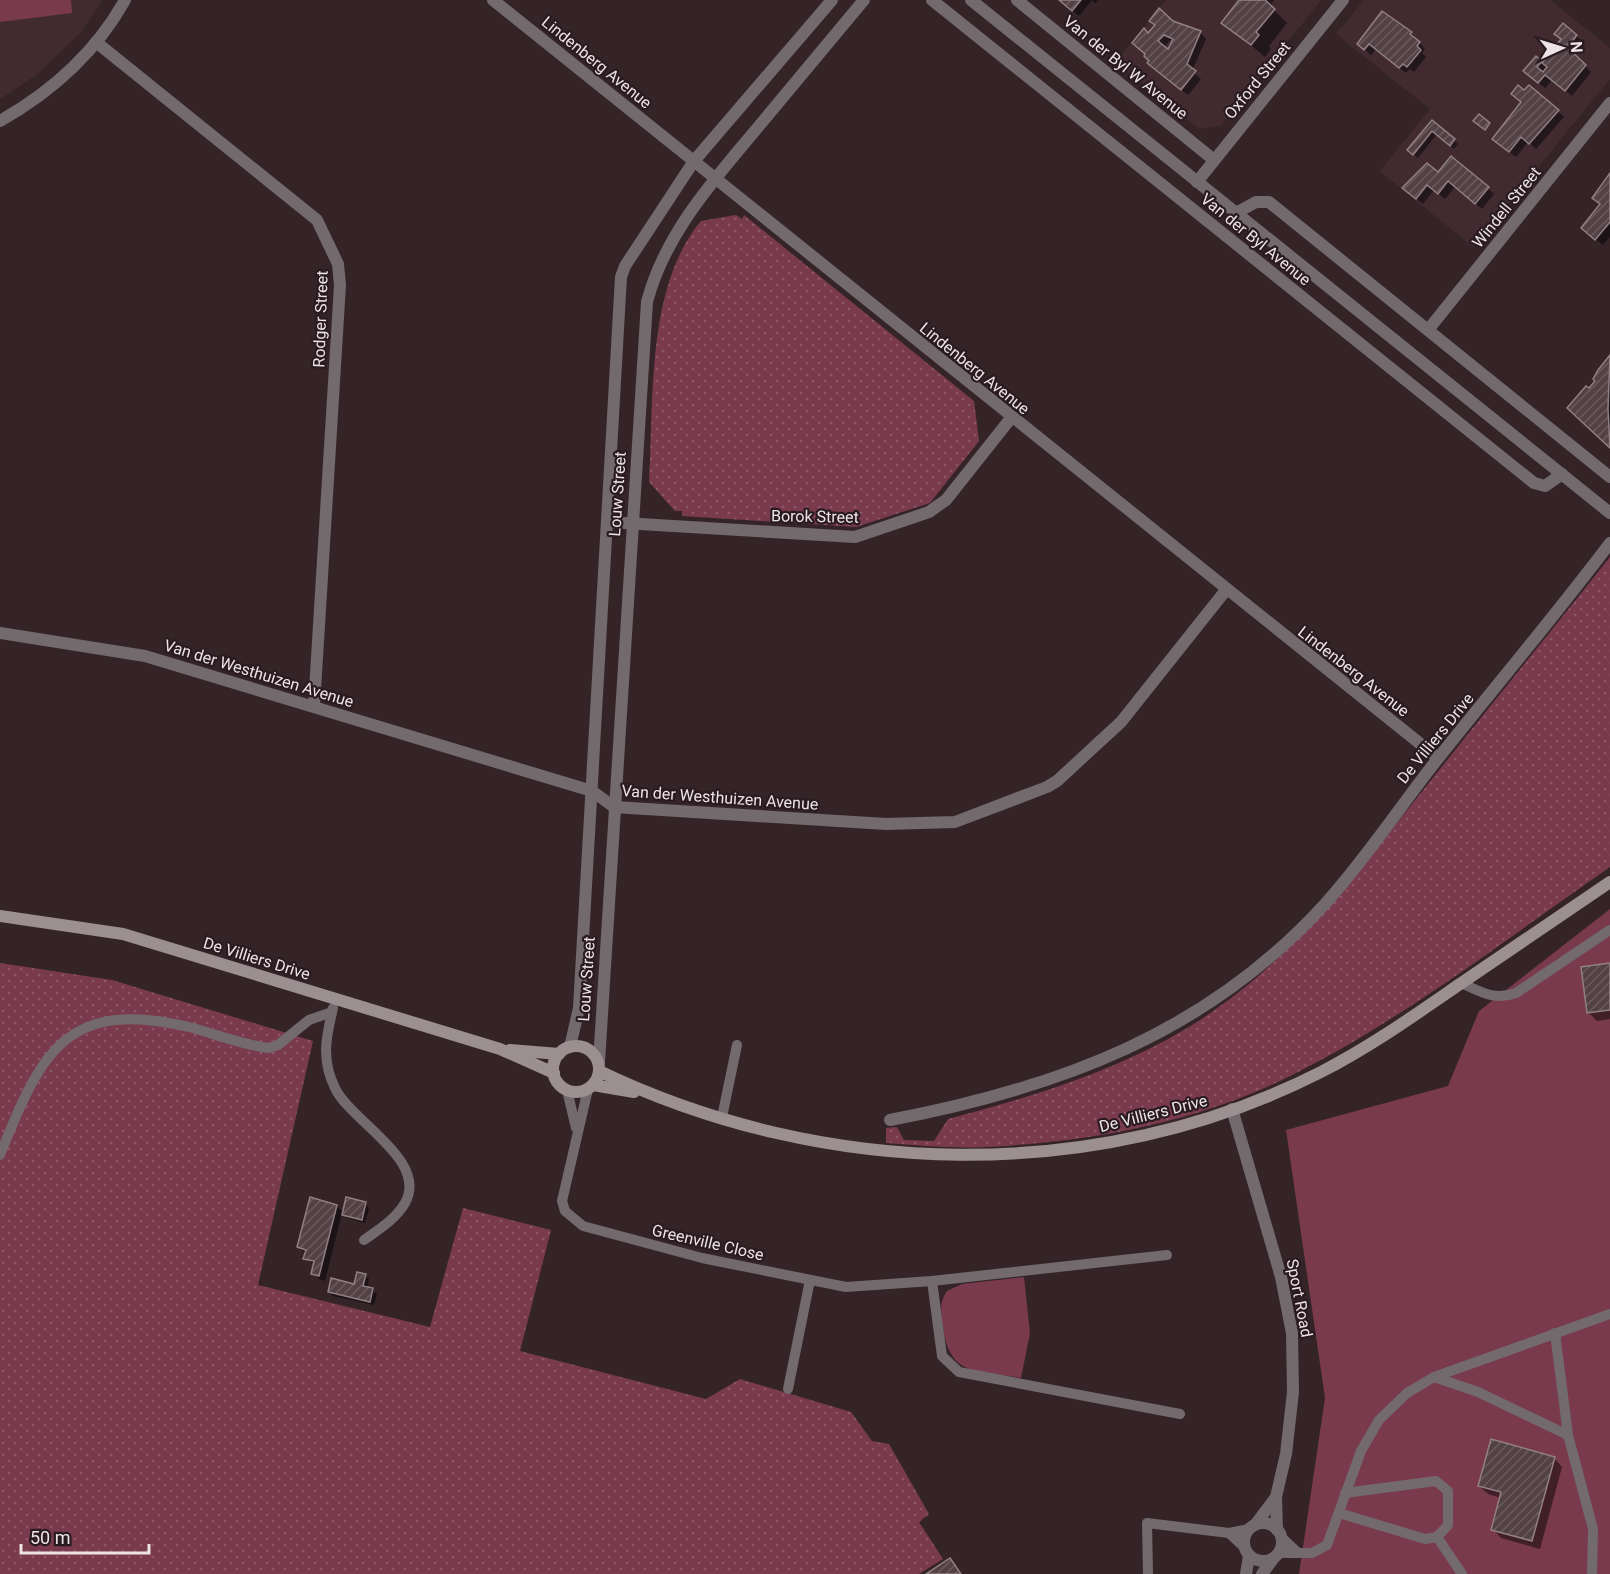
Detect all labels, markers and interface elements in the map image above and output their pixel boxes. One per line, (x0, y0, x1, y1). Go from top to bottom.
street label: Lindenberg Avenue (538, 12, 655, 112)
street label: Van der Byl W Avenue (1060, 12, 1192, 123)
north arrow (1532, 18, 1592, 78)
street label: Oxford Street (1220, 38, 1294, 123)
text: N (1567, 41, 1586, 53)
street label: Windell Street (1468, 163, 1545, 252)
street label: Van der Byl Avenue (1197, 189, 1314, 290)
street label: Rodger Street (309, 270, 332, 368)
street label: Lindenberg Avenue (916, 318, 1033, 418)
street label: Louw Street (605, 451, 630, 537)
street label: Borok Street (771, 506, 859, 527)
street label: Lindenberg Avenue (1294, 622, 1413, 721)
street label: Van der Westhuizen Avenue (162, 636, 356, 711)
street label: De Villiers Drive (1393, 689, 1478, 787)
street label: Van der Westhuizen Avenue (621, 781, 819, 814)
street label: De Villiers Drive (201, 933, 313, 984)
street label: Louw Street (574, 936, 599, 1022)
street label: De Villiers Drive (1097, 1091, 1209, 1136)
street label: Greenville Close (650, 1220, 766, 1265)
street label: Sport Road (1283, 1257, 1316, 1339)
scale bar (21, 1517, 148, 1555)
text: 50 m (30, 1527, 70, 1548)

